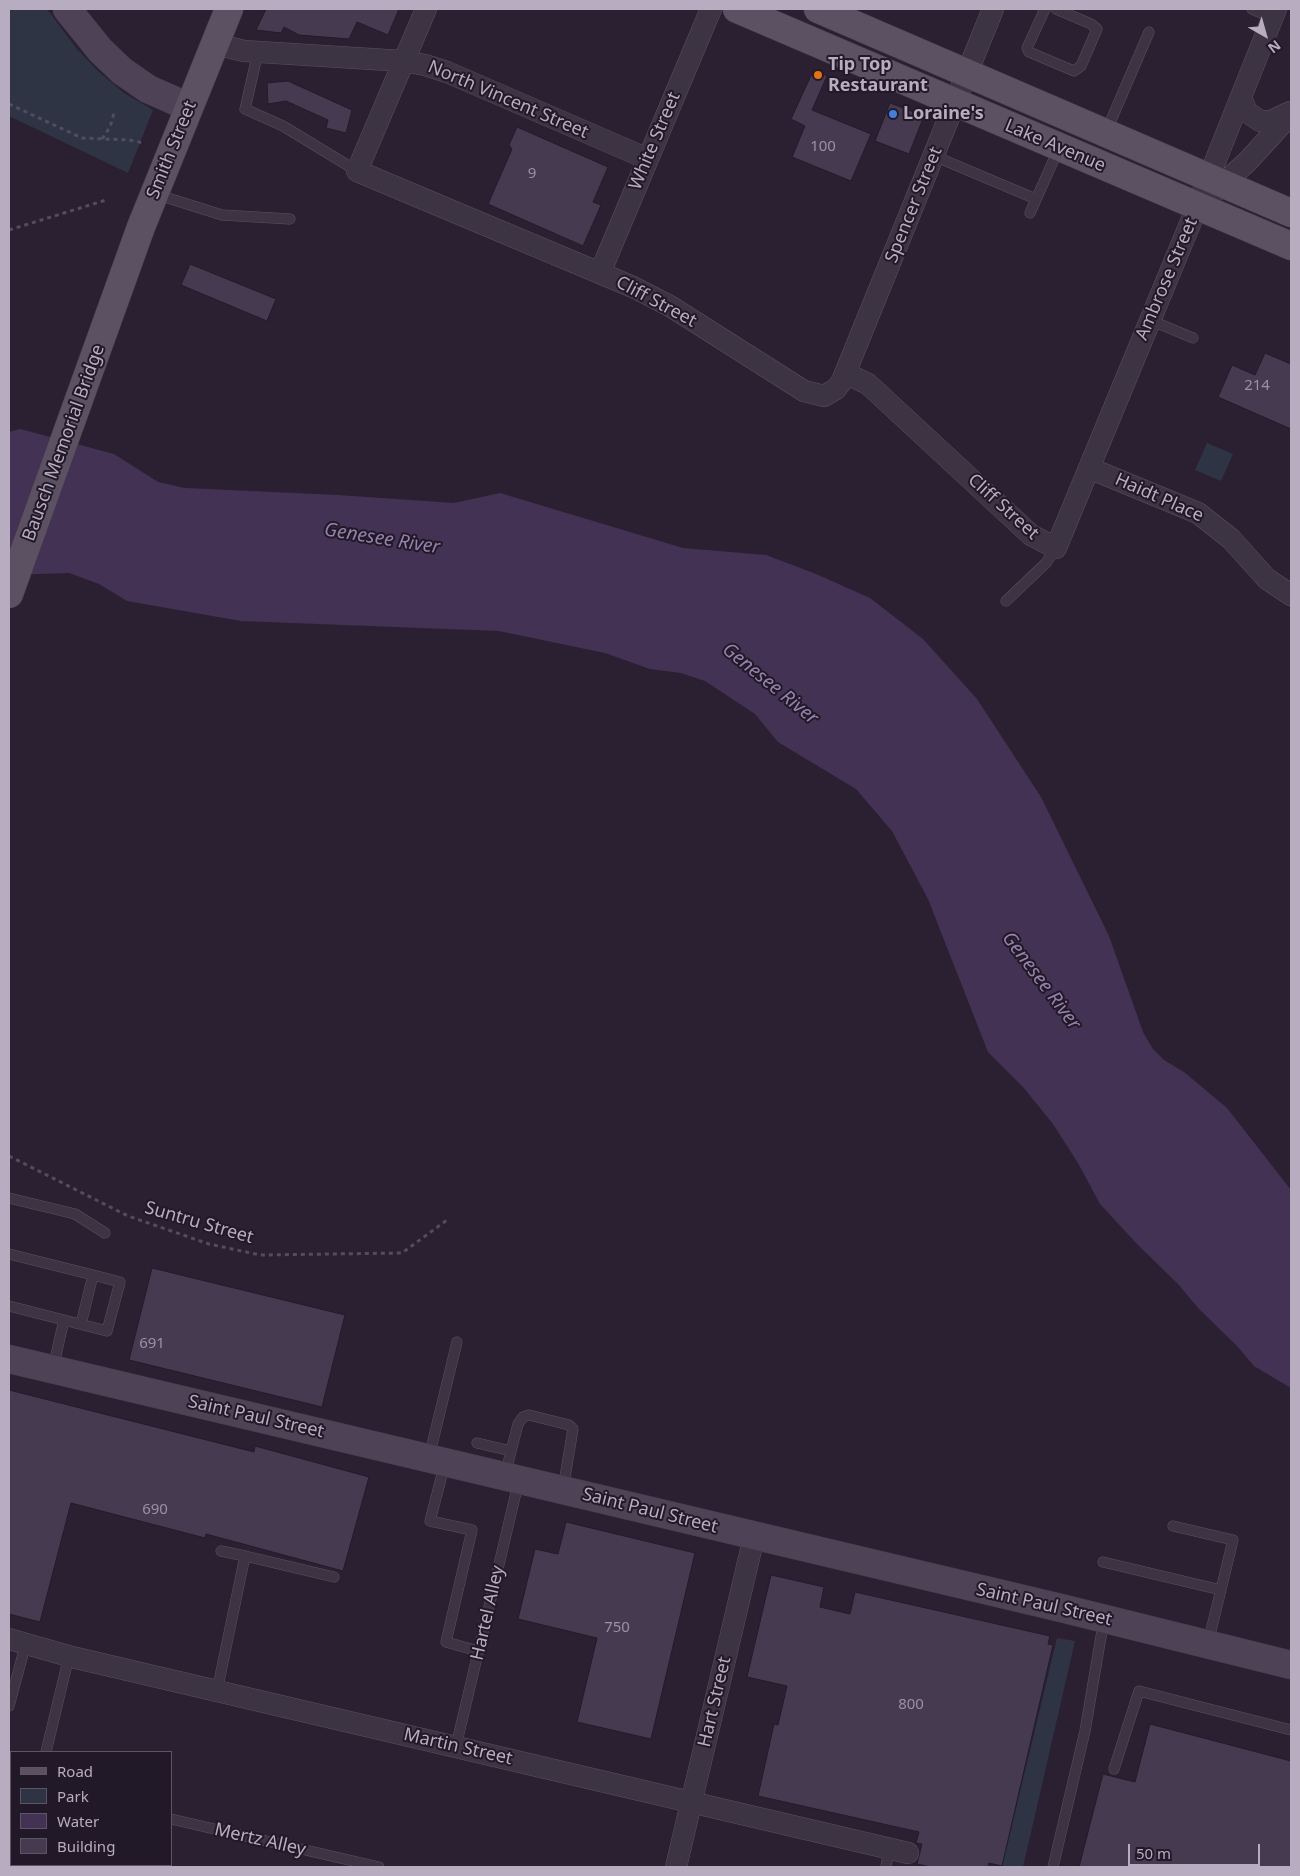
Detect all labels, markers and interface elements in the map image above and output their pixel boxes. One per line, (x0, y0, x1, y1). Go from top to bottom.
north arrow (1240, 10, 1290, 60)
text: N (1264, 36, 1285, 58)
place label: Tip Top Restaurant (828, 54, 928, 96)
street label: North Vincent Street (425, 56, 591, 144)
marker: Tip Top Restaurant (812, 69, 824, 81)
street label: White Street (625, 89, 685, 193)
street label: Smith Street (143, 98, 201, 202)
place label: Loraine's (903, 103, 984, 125)
marker: Loraine's (887, 108, 899, 120)
street label: Lake Avenue (1001, 115, 1109, 177)
house number: 100 (810, 138, 836, 156)
street label: Spencer Street (881, 144, 947, 266)
house number: 9 (528, 165, 536, 183)
street label: Ambrose Street (1131, 214, 1203, 344)
street label: Cliff Street (612, 272, 700, 332)
street label: Bausch Memorial Bridge (18, 342, 110, 544)
house number: 214 (1244, 377, 1270, 395)
street label: Haidt Place (1111, 469, 1207, 527)
street label: Cliff Street (963, 470, 1043, 544)
water label: Genesee River (323, 519, 441, 559)
water label: Genesee River (717, 638, 823, 730)
water label: Genesee River (997, 928, 1085, 1034)
street label: Suntru Street (142, 1197, 256, 1249)
house number: 691 (139, 1335, 165, 1353)
street label: Saint Paul Street (186, 1391, 326, 1443)
street label: Saint Paul Street (580, 1484, 720, 1538)
house number: 690 (142, 1501, 168, 1519)
street label: Hartel Alley (467, 1564, 509, 1662)
street label: Saint Paul Street (974, 1579, 1114, 1631)
house number: 750 (604, 1619, 630, 1637)
street label: Hart Street (694, 1655, 736, 1749)
house number: 800 (898, 1696, 924, 1714)
street label: Martin Street (401, 1724, 515, 1770)
legend (10, 1751, 172, 1866)
text: Road (57, 1761, 93, 1781)
text: Park (57, 1786, 89, 1806)
text: Water (57, 1811, 99, 1831)
street label: Mertz Alley (212, 1819, 308, 1861)
scale bar (1130, 1834, 1262, 1866)
text: Building (57, 1836, 115, 1856)
text: 50 m (1136, 1843, 1171, 1863)

